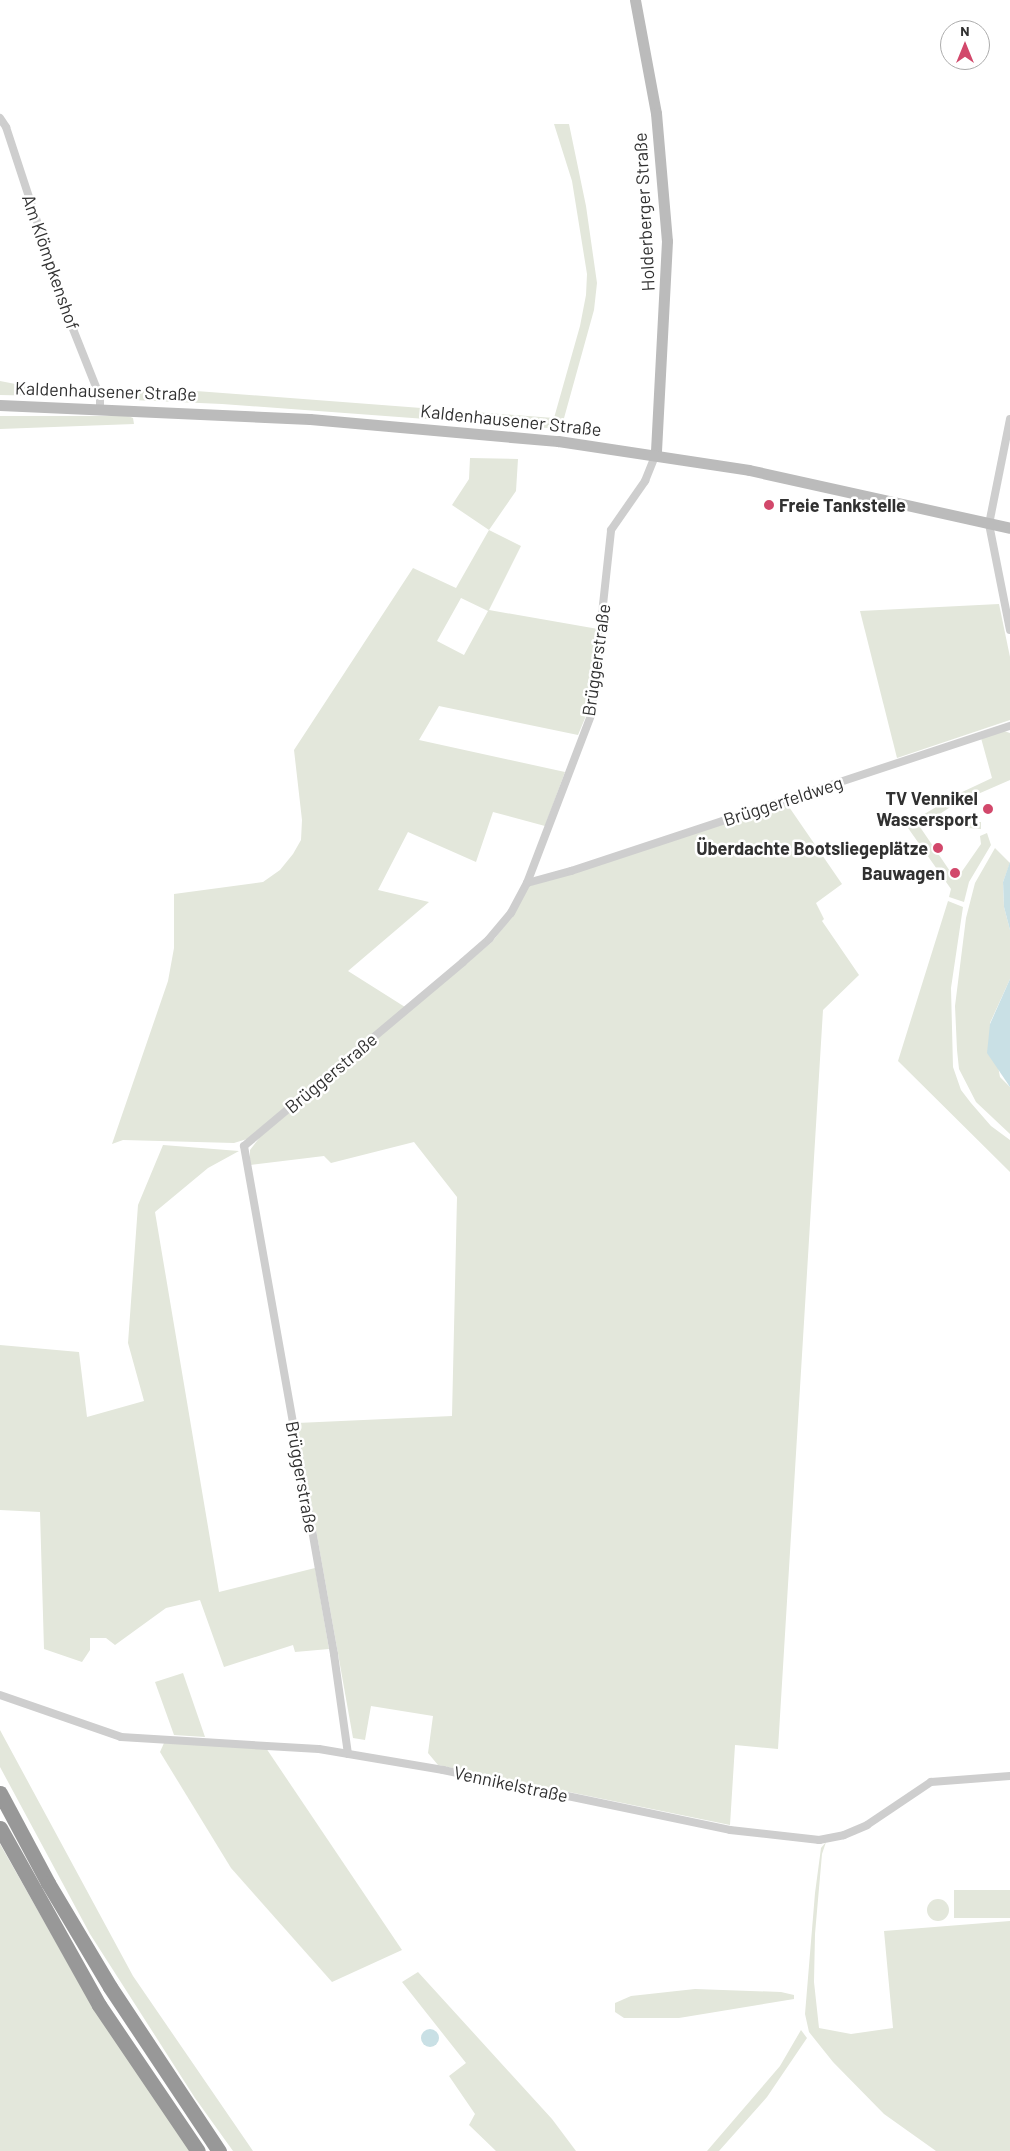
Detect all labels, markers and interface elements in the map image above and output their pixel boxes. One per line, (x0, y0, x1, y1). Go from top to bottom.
north arrow (940, 20, 990, 70)
text: N (960, 22, 970, 39)
street label: Holderberger Straße (629, 132, 659, 292)
street label: Am Klömpkenshof (18, 192, 84, 332)
street label: Kaldenhausener Straße (15, 377, 197, 405)
street label: Kaldenhausener Straße (419, 400, 603, 440)
place label: Freie Tankstelle (779, 494, 906, 516)
marker: Freie Tankstelle (763, 499, 775, 511)
street label: Brüggerstraße (577, 602, 615, 718)
street label: Brüggerfeldweg (721, 772, 845, 830)
place label: TV Vennikel Wassersport (876, 788, 978, 831)
marker: TV Vennikel Wassersport (982, 803, 994, 815)
place label: Überdachte Bootsliegeplätze (696, 837, 928, 859)
marker: Überdachte Bootsliegeplätze (932, 842, 944, 854)
place label: Bauwagen (862, 862, 945, 884)
marker: Bauwagen (949, 867, 961, 879)
street label: Brüggerstraße (281, 1028, 381, 1118)
street label: Brüggerstraße (282, 1419, 322, 1535)
street label: Vennikelstraße (452, 1761, 570, 1807)

